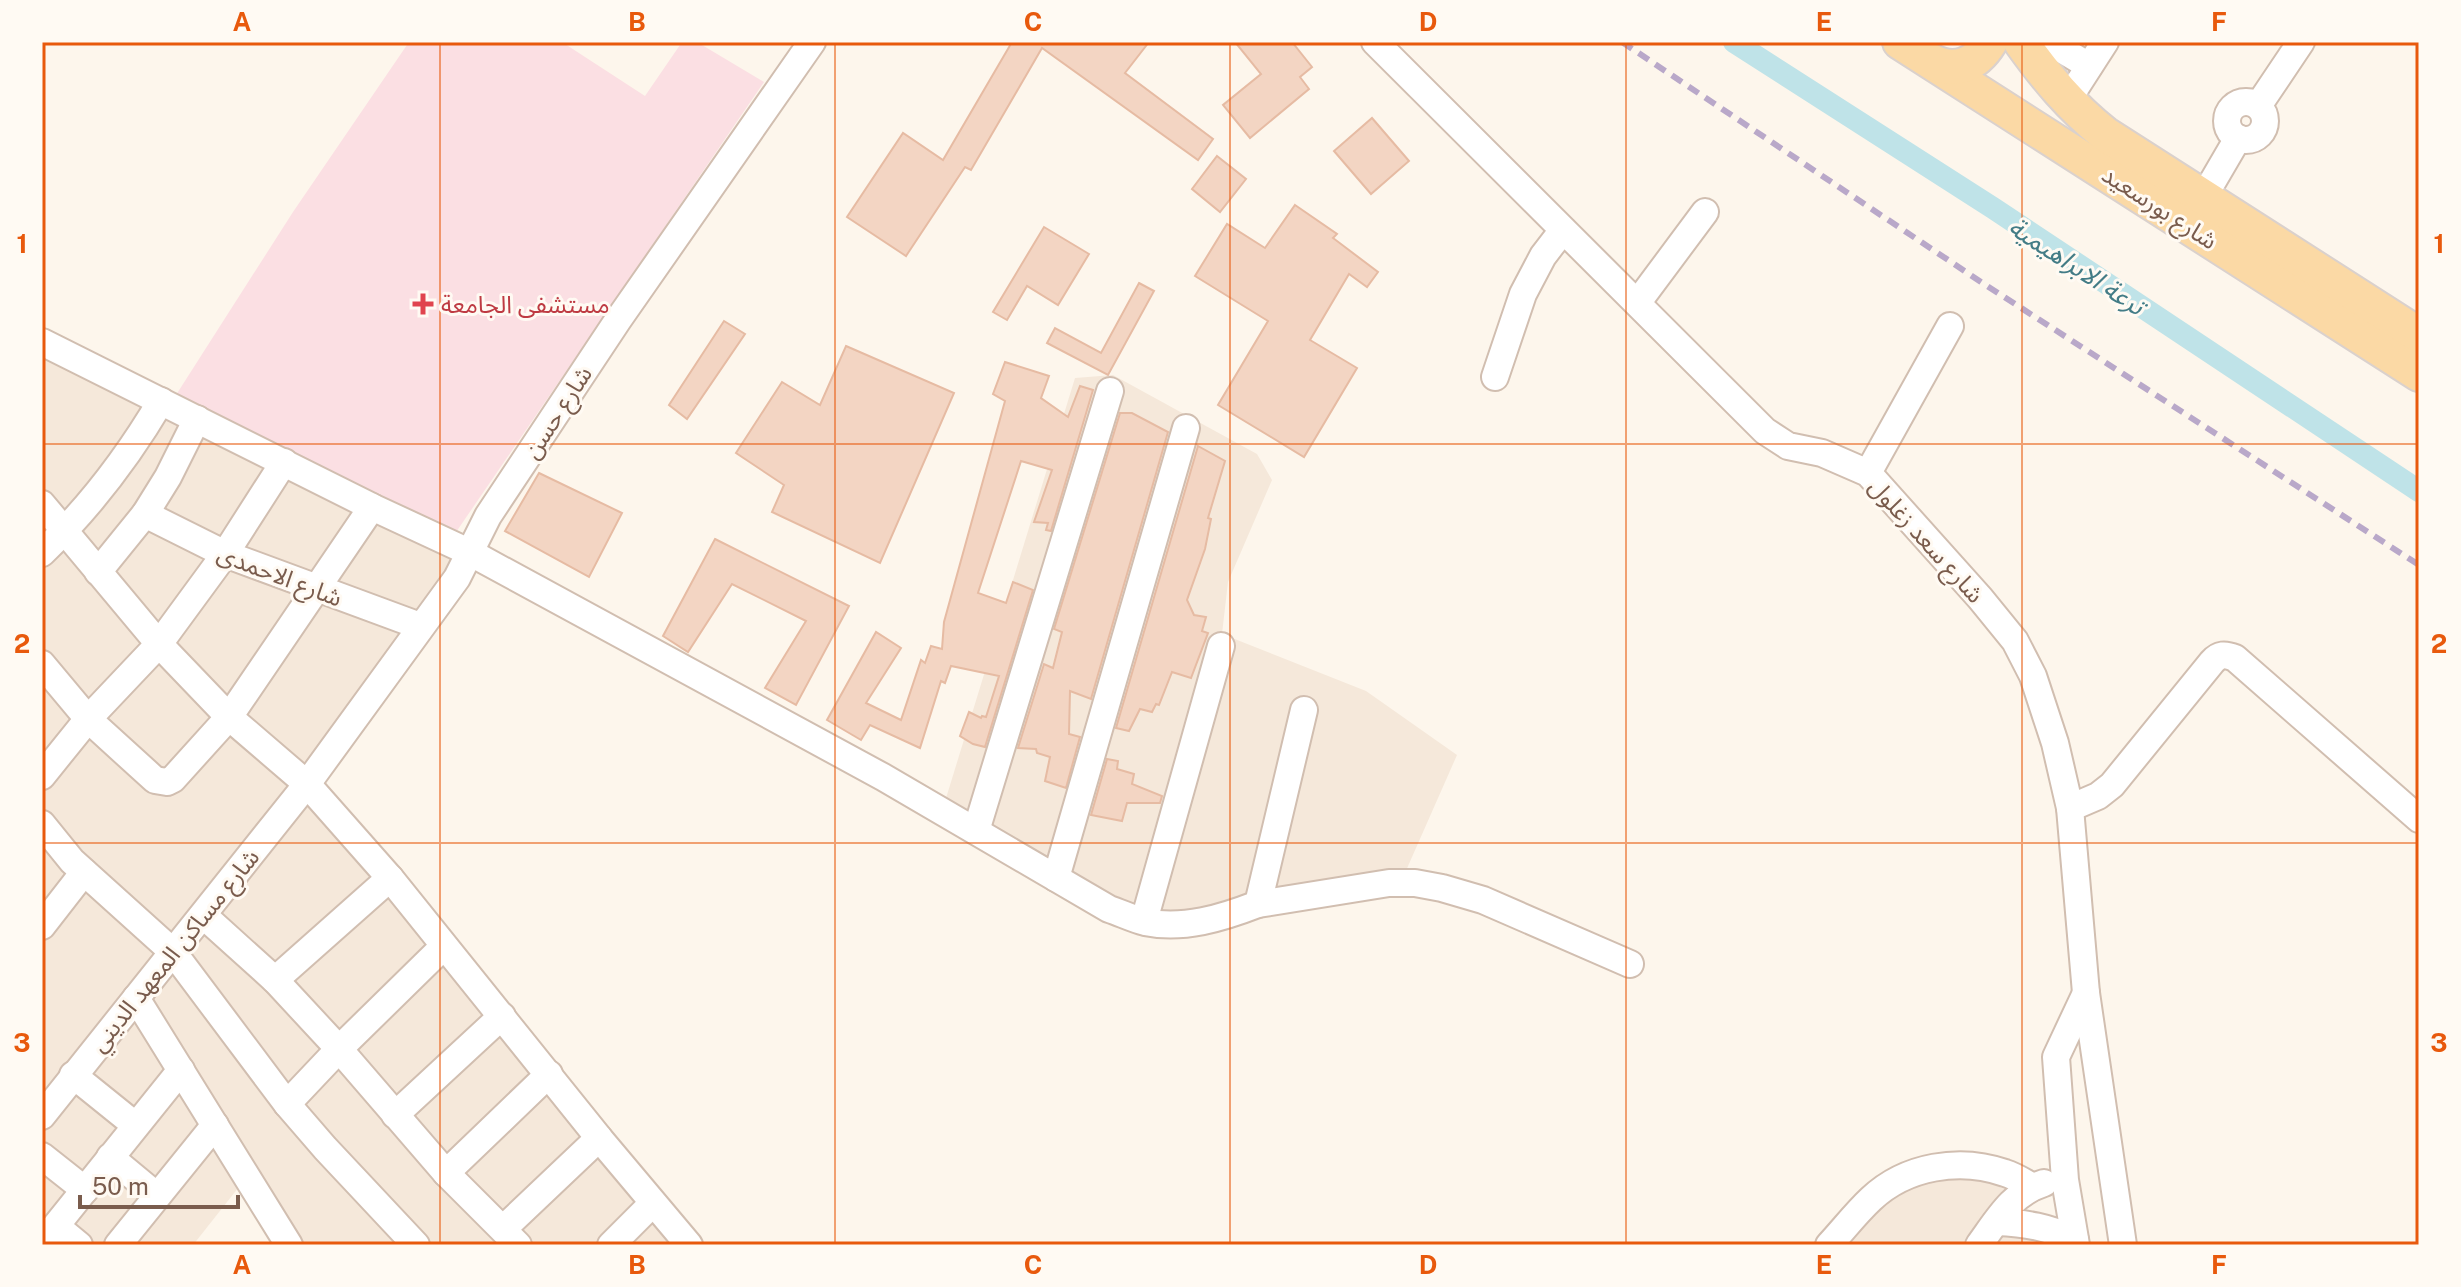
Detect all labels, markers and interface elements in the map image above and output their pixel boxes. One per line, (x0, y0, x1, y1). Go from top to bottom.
text: A (233, 6, 252, 37)
text: B (628, 6, 646, 37)
text: C (1024, 6, 1042, 37)
text: D (1419, 6, 1437, 37)
text: E (1816, 6, 1832, 37)
text: F (2211, 6, 2227, 37)
street label: شارع بورسعيد (2095, 159, 2223, 258)
water label: ترعة الابراهيمية (2003, 211, 2153, 324)
text: 1 (16, 228, 28, 259)
text: 1 (2433, 228, 2445, 259)
place label: مستشفى الجامعة (441, 290, 610, 318)
marker: مستشفى الجامعة (412, 293, 434, 315)
street label: شارع حسن (517, 360, 601, 466)
street label: شارع سعد زغلول (1861, 472, 1990, 611)
street label: شارع الاحمدى (212, 538, 346, 615)
text: 2 (14, 628, 30, 659)
text: 2 (2431, 628, 2447, 659)
street label: شارع مساكن المعهد الديني (84, 843, 269, 1061)
text: 3 (13, 1027, 31, 1058)
text: 3 (2430, 1027, 2448, 1058)
scale bar (80, 1159, 238, 1209)
text: 50 m (92, 1172, 149, 1200)
text: A (233, 1249, 252, 1280)
text: B (628, 1249, 646, 1280)
text: C (1024, 1249, 1042, 1280)
text: D (1419, 1249, 1437, 1280)
text: E (1816, 1249, 1832, 1280)
text: F (2211, 1249, 2227, 1280)

